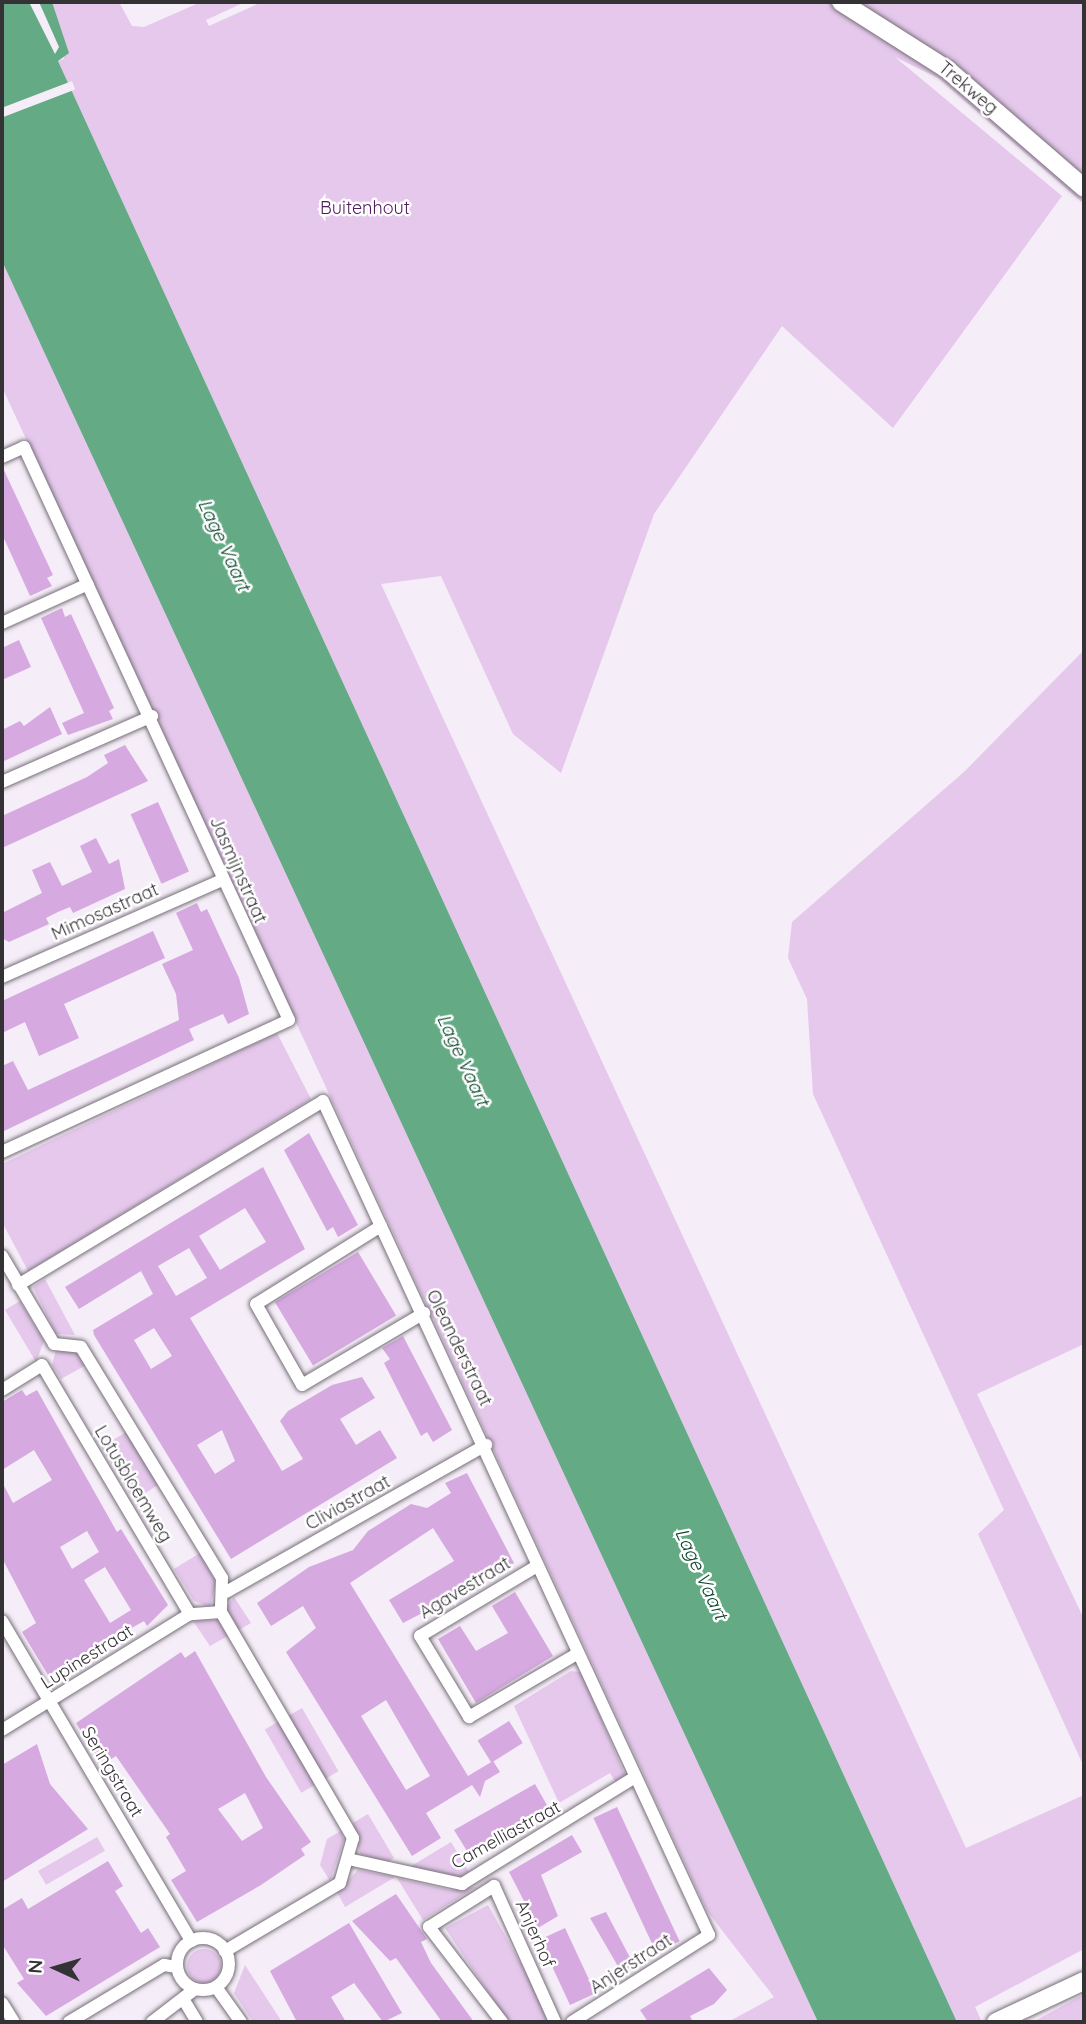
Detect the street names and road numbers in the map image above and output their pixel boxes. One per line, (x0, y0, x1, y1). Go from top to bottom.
street label: Trekweg (934, 57, 1002, 119)
street label: Jasmijnstraat (205, 813, 271, 927)
street label: Mimosastraat (48, 879, 162, 945)
street label: Oleanderstraat (422, 1286, 496, 1410)
street label: Lotusbloemweg (90, 1422, 176, 1546)
street label: Cliviastraat (302, 1471, 394, 1535)
street label: Agavestraat (416, 1552, 514, 1624)
street label: Lupinestraat (37, 1620, 137, 1694)
street label: Seringstraat (77, 1723, 147, 1821)
street label: Camelliastraat (448, 1796, 564, 1874)
street label: Anjerhof (511, 1897, 559, 1971)
street label: Anjerstraat (586, 1930, 676, 1998)

